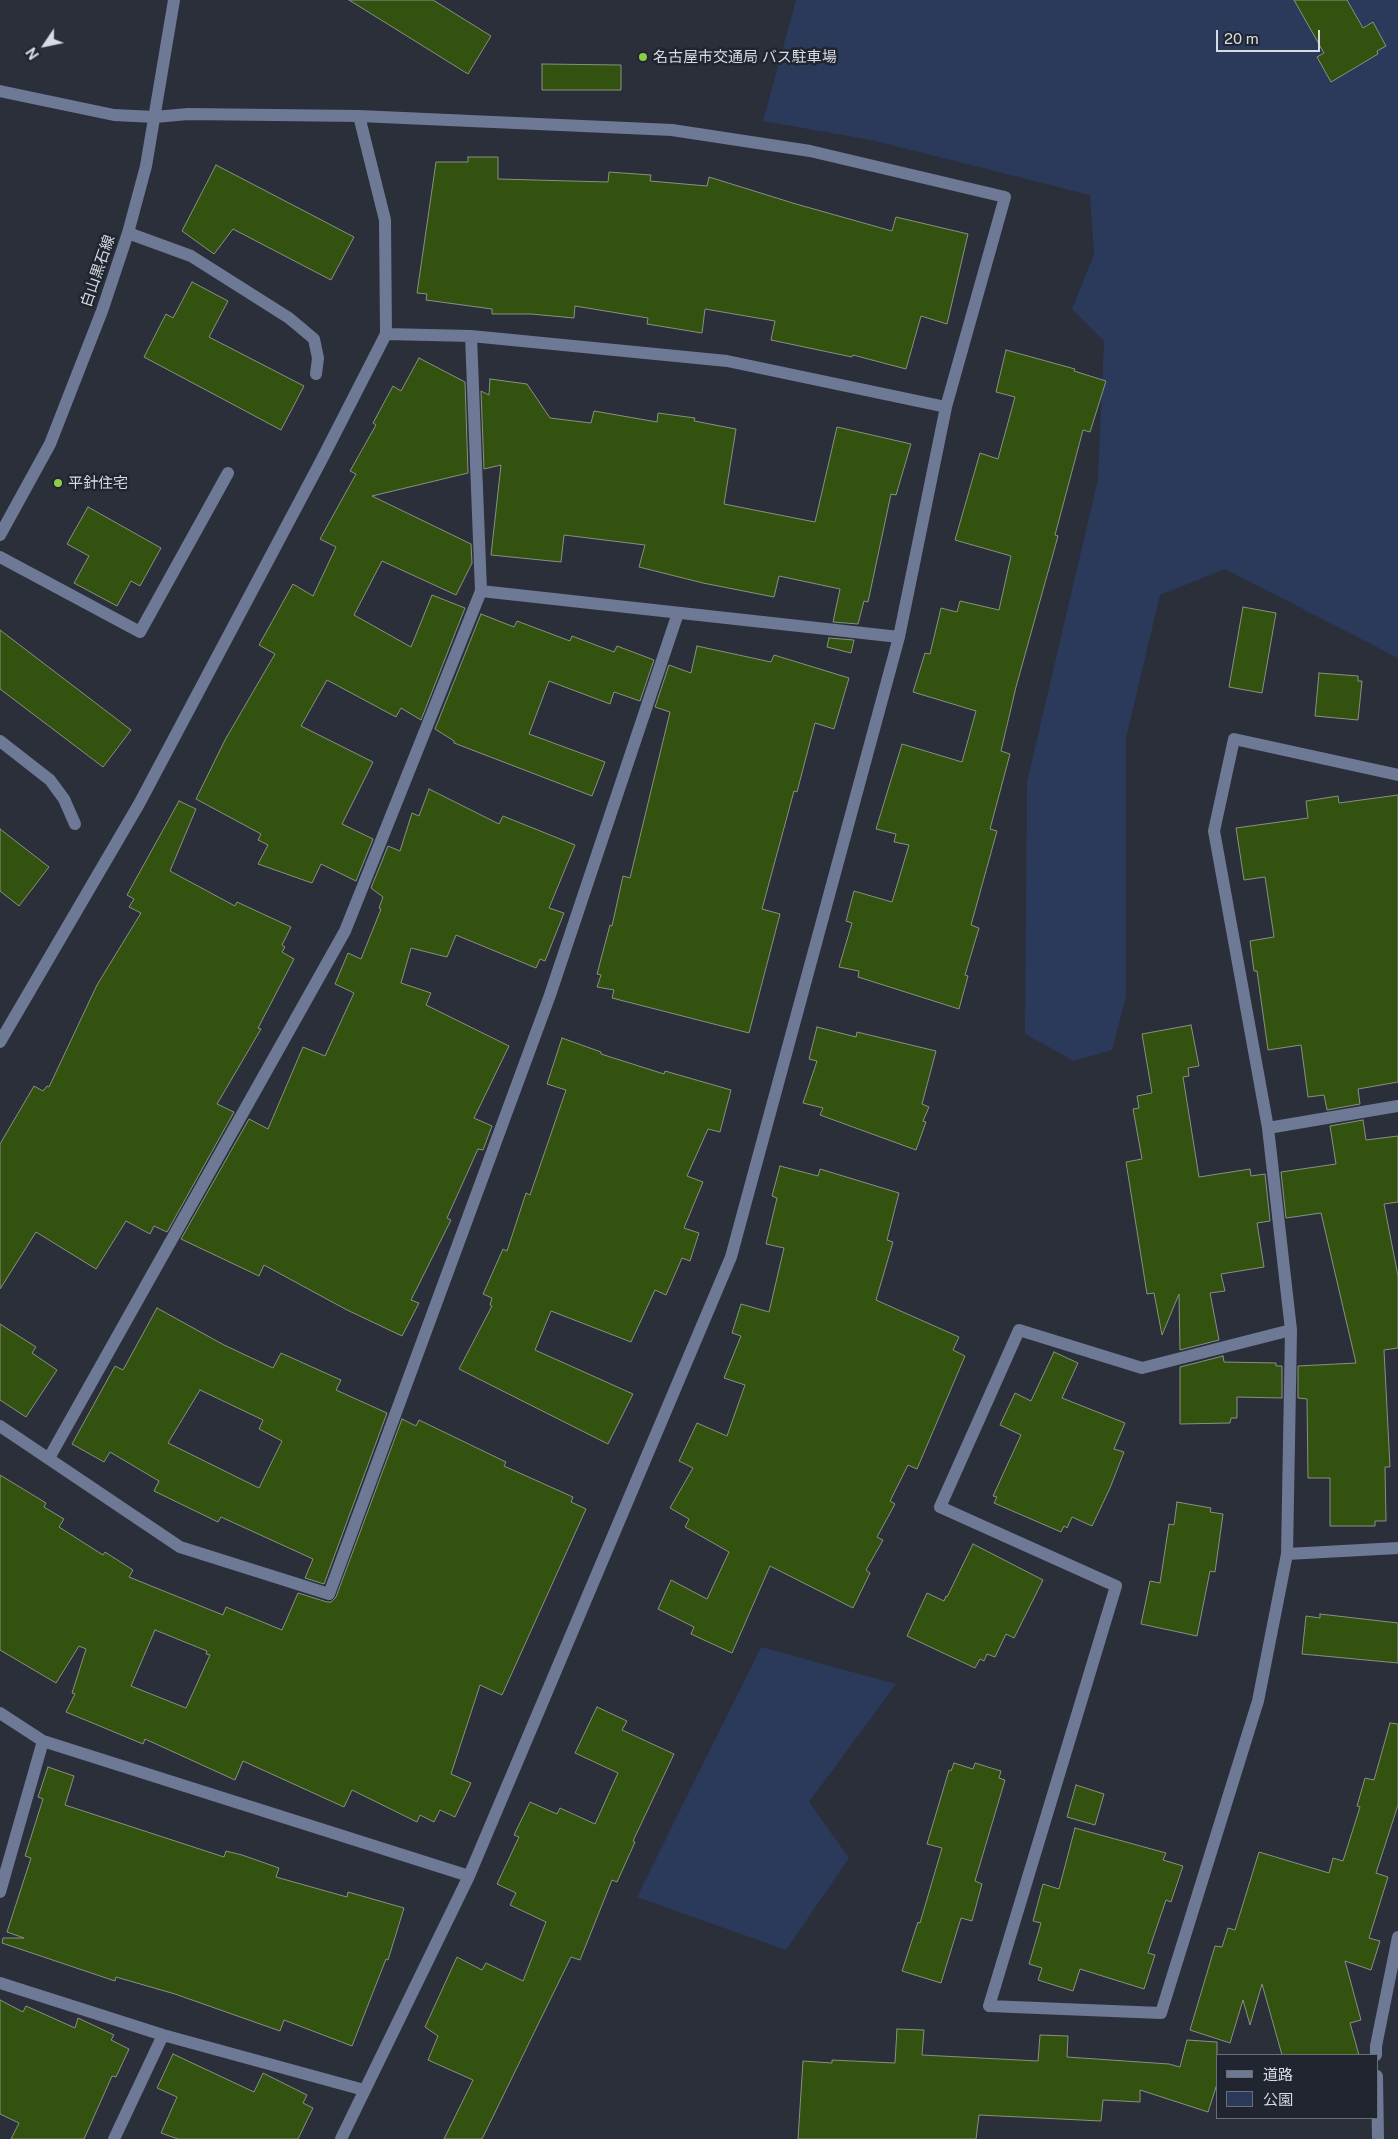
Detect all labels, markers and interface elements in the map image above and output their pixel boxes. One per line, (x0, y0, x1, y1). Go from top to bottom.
north arrow (20, 20, 70, 70)
scale bar (1218, 20, 1322, 52)
text: 20 m (1224, 30, 1259, 47)
text: N (23, 44, 42, 62)
place label: 名古屋市交通局 バス駐車場 (653, 48, 837, 66)
marker: 名古屋市交通局 バス駐車場 (637, 51, 649, 63)
street label: 白山黒石線 (77, 233, 119, 309)
place label: 平針住宅 (68, 474, 128, 492)
marker: 平針住宅 (52, 477, 64, 489)
legend (1216, 2054, 1378, 2119)
text: 道路 (1263, 2066, 1293, 2083)
text: 公園 (1263, 2091, 1293, 2108)

